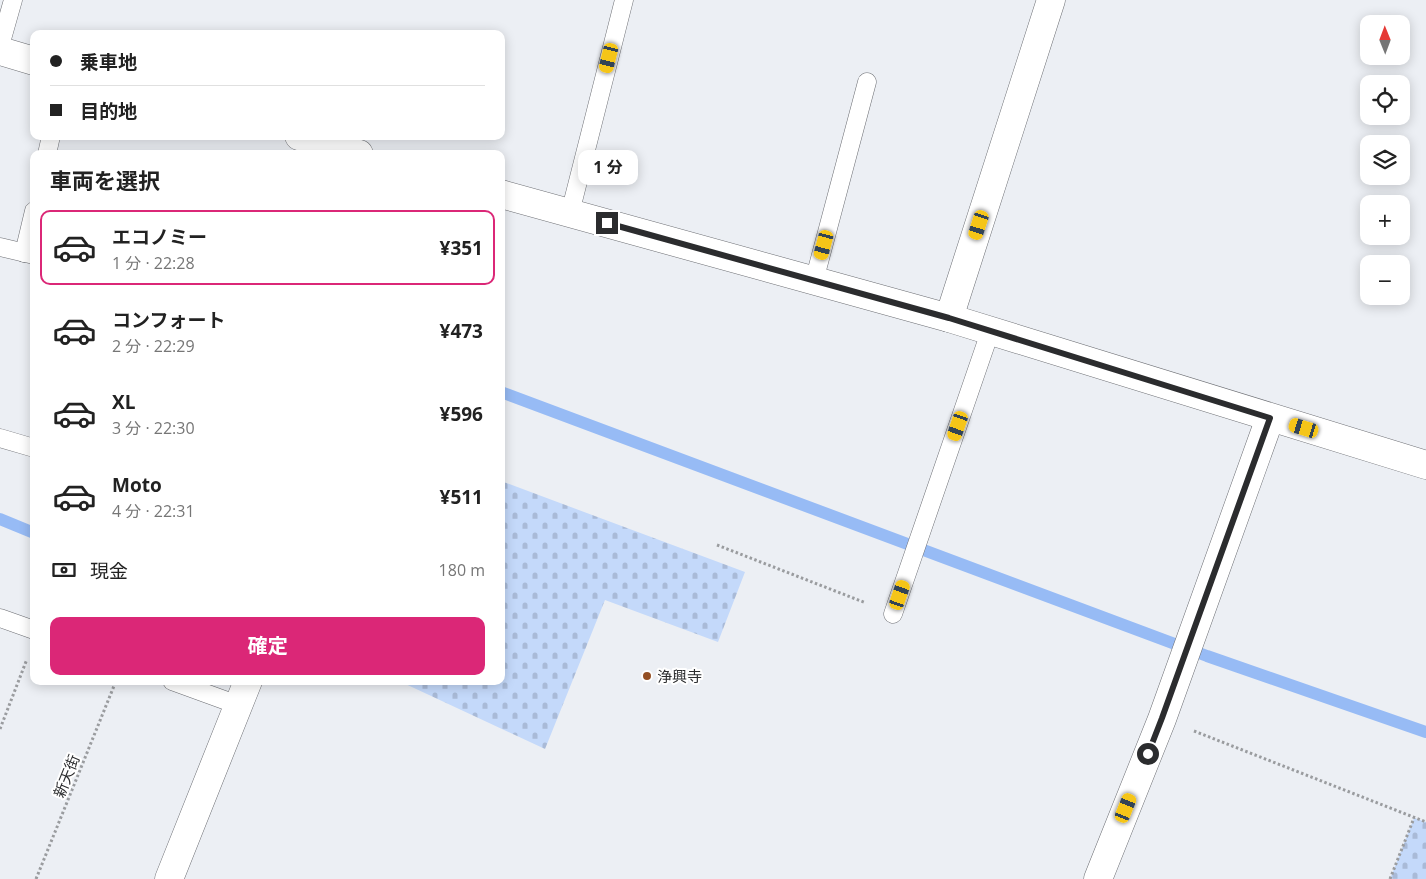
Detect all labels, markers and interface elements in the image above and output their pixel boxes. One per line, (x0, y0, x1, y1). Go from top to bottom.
north arrow (1360, 15, 1410, 65)
map controls (1360, 15, 1410, 305)
car (598, 42, 619, 74)
text: 乗車地 (80, 49, 137, 75)
button: locate (1360, 75, 1410, 125)
text: 目的地 (80, 98, 137, 124)
button: layers (1360, 135, 1410, 185)
callout: 1 分 (577, 150, 637, 186)
text: 1 分 (593, 156, 623, 178)
text: 車両を選択 (50, 165, 160, 195)
button: + (1360, 195, 1410, 245)
car (967, 208, 990, 242)
route end (596, 212, 618, 234)
text: エコノミー (112, 224, 207, 250)
icon: car (52, 225, 97, 270)
car (812, 229, 835, 261)
text: ¥351 (440, 235, 483, 261)
text: 1 分 · 22:28 (112, 252, 195, 274)
button: − (1360, 255, 1410, 305)
text: コンフォート (112, 307, 225, 333)
icon: car (52, 308, 97, 353)
text: ¥473 (440, 318, 483, 344)
text: 2 分 · 22:29 (112, 335, 195, 357)
text: XL (112, 389, 135, 415)
icon: car (52, 391, 97, 436)
text: ¥596 (440, 401, 483, 427)
car (946, 409, 969, 443)
car (1287, 416, 1320, 440)
text: 3 分 · 22:30 (112, 417, 195, 439)
text: Moto (112, 472, 162, 498)
icon: car (52, 474, 97, 519)
text: ¥511 (440, 484, 483, 510)
text: 4 分 · 22:31 (112, 500, 195, 522)
icon: cash (50, 556, 78, 584)
text: 現金 (90, 558, 128, 584)
text: 180 m (439, 559, 485, 581)
car (888, 578, 911, 612)
button: 確定 (50, 617, 485, 675)
place label: 浄興寺 (657, 666, 702, 686)
marker: 浄興寺 (641, 670, 653, 682)
route start (1137, 743, 1159, 765)
street label: 新天街 (48, 751, 84, 801)
car (1113, 791, 1138, 825)

